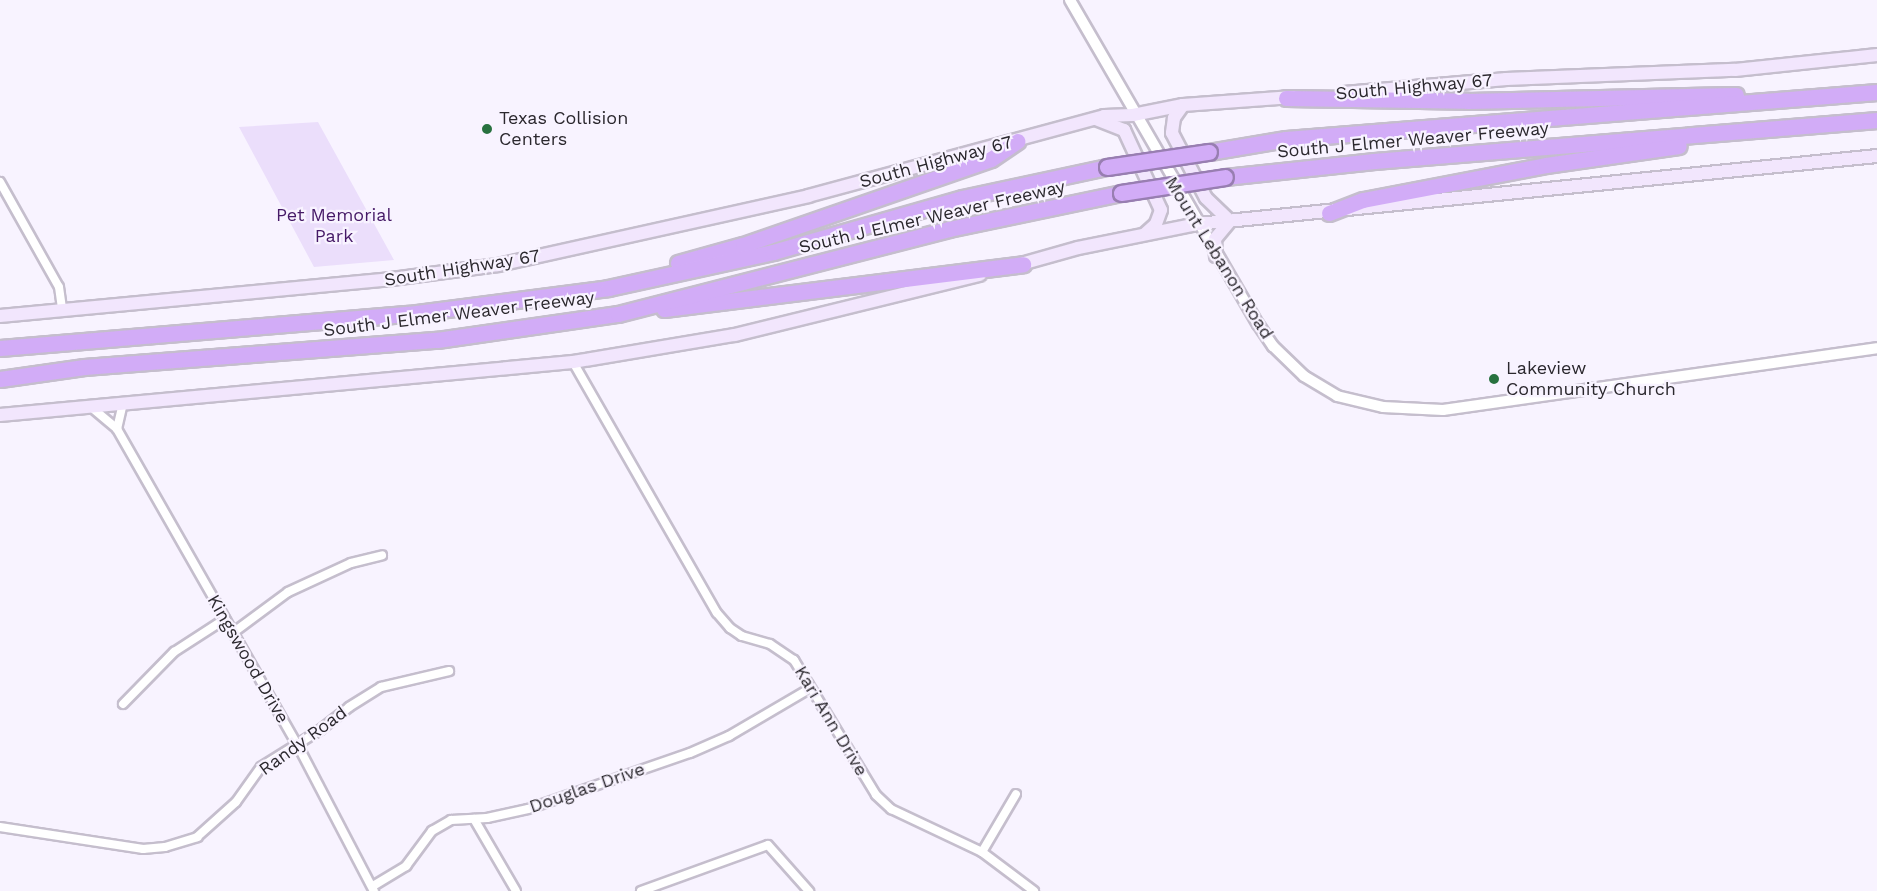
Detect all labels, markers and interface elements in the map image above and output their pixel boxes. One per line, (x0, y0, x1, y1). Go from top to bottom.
street label: South Highway 67 (1335, 69, 1493, 105)
place label: Texas Collision Centers (499, 108, 628, 150)
street label: South J Elmer Weaver Freeway (1275, 117, 1551, 163)
marker: Texas Collision Centers (480, 122, 494, 136)
street label: South Highway 67 (857, 131, 1015, 193)
street label: Mount Lebanon Road (1160, 173, 1278, 343)
street label: South J Elmer Weaver Freeway (796, 176, 1068, 258)
park label: Pet Memorial Park (276, 205, 392, 248)
street label: South Highway 67 (382, 245, 542, 291)
street label: South J Elmer Weaver Freeway (321, 287, 597, 341)
place label: Lakeview Community Church (1506, 358, 1676, 400)
marker: Lakeview Community Church (1487, 372, 1501, 386)
street label: Kingswood Drive (202, 591, 294, 727)
street label: Kari Ann Drive (790, 662, 872, 780)
street label: Randy Road (255, 702, 351, 780)
street label: Douglas Drive (526, 758, 648, 818)

